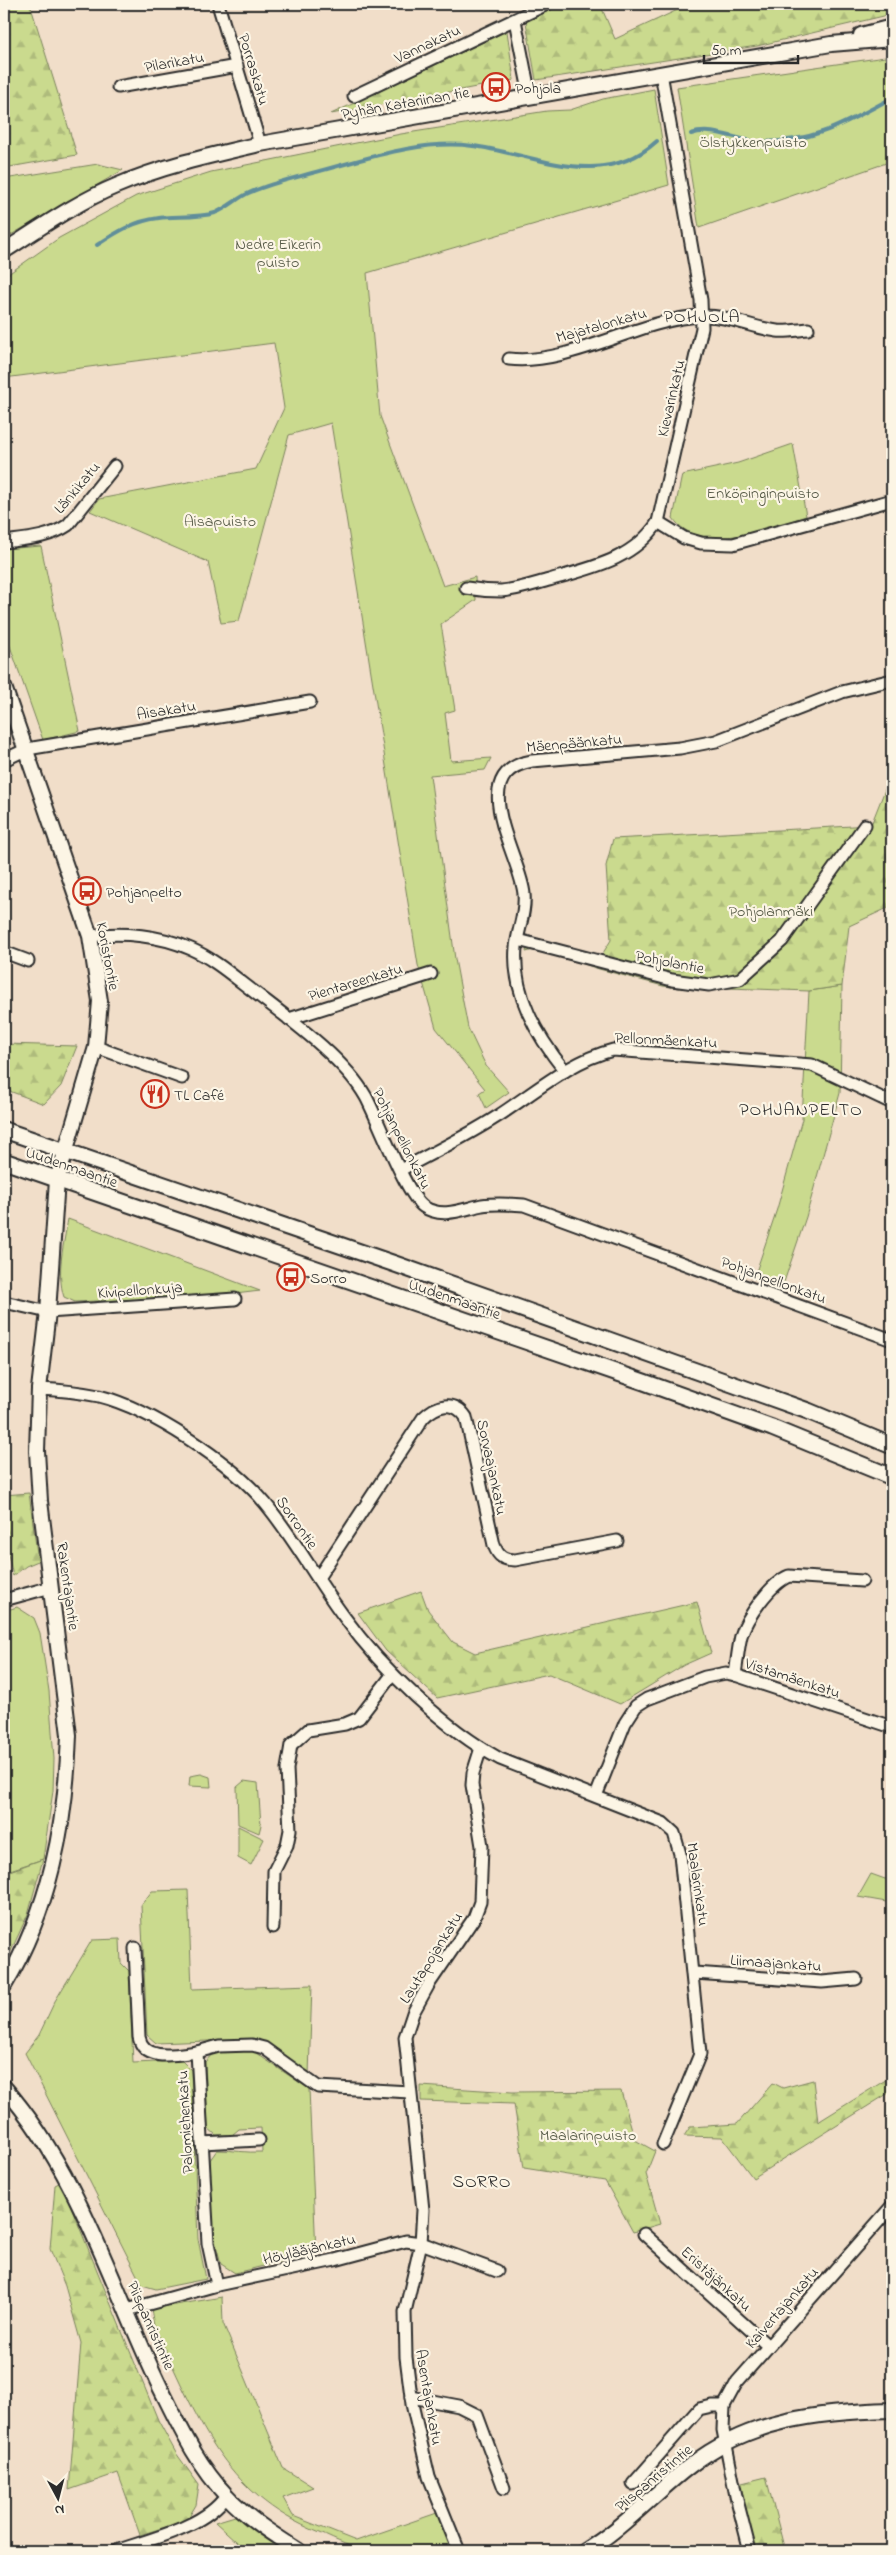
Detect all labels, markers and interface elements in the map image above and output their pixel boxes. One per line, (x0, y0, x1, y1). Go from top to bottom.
street label: Vannakatu (390, 19, 465, 71)
street label: Porraskatu (231, 31, 275, 108)
scale bar (704, 32, 797, 64)
text: 50 m (711, 40, 742, 62)
street label: Pilarikatu (142, 46, 206, 80)
bus stop icon: Pohjola (481, 72, 511, 102)
place label: Pohjola (515, 77, 561, 101)
street label: Pyhän Katariinan tie (339, 81, 472, 127)
park label: Ölstykkenpuisto (699, 131, 807, 155)
park label: Nedre Eikerin puisto (235, 233, 321, 275)
street label: Majatalonkatu (553, 302, 650, 350)
district label: POHJOLA (664, 305, 740, 331)
street label: Kievarinkatu (651, 358, 692, 439)
street label: Länkikatu (48, 457, 107, 520)
park label: Enköpinginpuisto (707, 482, 819, 506)
park label: Aisapuisto (184, 510, 256, 534)
street label: Aisakatu (135, 694, 198, 727)
street label: Mäenpäänkatu (525, 728, 623, 760)
bus stop icon: Pohjanpelto (72, 876, 102, 906)
place label: Pohjanpelto (106, 881, 182, 905)
park label: Pohjolanmäki (729, 900, 813, 924)
street label: Koristontie (89, 920, 126, 993)
street label: Pohjolantie (633, 945, 707, 982)
street label: Pientareenkatu (305, 957, 406, 1009)
street label: Pellonmäenkatu (614, 1026, 718, 1056)
restaurant icon: TL Café (140, 1079, 170, 1109)
place label: TL Café (174, 1084, 225, 1108)
street label: Pohjanpellonkatu (365, 1084, 437, 1194)
district label: POHJANPELTO (739, 1098, 863, 1124)
street label: Uudenmaantie (22, 1141, 122, 1195)
street label: Pohjanpellonkatu (717, 1251, 830, 1311)
bus stop icon: Sorro (276, 1262, 306, 1292)
place label: Sorro (310, 1267, 347, 1291)
street label: Uudenmaantie (405, 1273, 505, 1327)
street label: Kivipellonkuja (97, 1276, 183, 1306)
street label: Sorvaajankatu (469, 1418, 513, 1517)
street label: Sorrontie (269, 1492, 324, 1555)
street label: Rakentajantie (49, 1541, 85, 1633)
street label: Vistamäenkatu (741, 1652, 843, 1706)
street label: Maalarinkatu (679, 1841, 715, 1928)
street label: Lautapojankatu (394, 1907, 469, 2009)
street label: Liimaajankatu (730, 1949, 822, 1979)
street label: Palomiehenkatu (171, 2070, 201, 2174)
park label: Maalarinpuisto (540, 2124, 636, 2148)
district label: SORRO (452, 2170, 512, 2196)
street label: Höylääjänkatu (261, 2228, 358, 2272)
street label: Eristäjänkatu (675, 2241, 757, 2318)
street label: Kaivertajankatu (740, 2262, 825, 2355)
street label: Piispanristintie (120, 2278, 181, 2375)
street label: Asentajankatu (408, 2348, 448, 2447)
street label: Piispanristintie (610, 2438, 699, 2518)
north arrow (32, 2472, 82, 2522)
text: N (53, 2498, 65, 2520)

